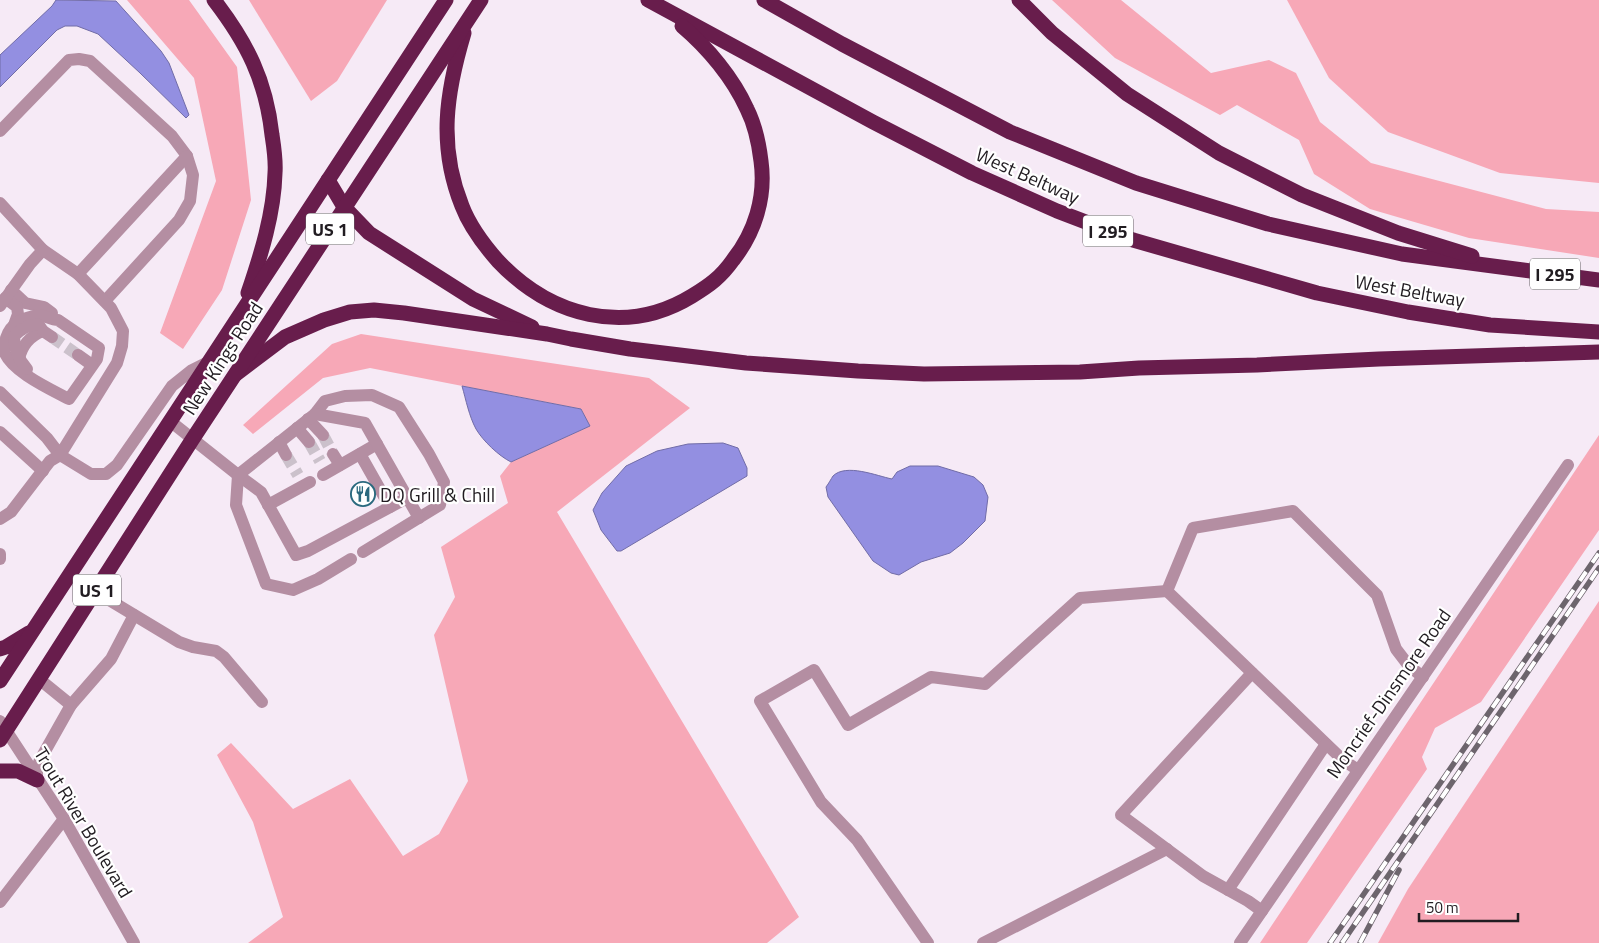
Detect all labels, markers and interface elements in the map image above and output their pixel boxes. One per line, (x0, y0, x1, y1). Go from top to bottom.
street label: West Beltway (971, 139, 1085, 211)
road number: US 1 (306, 213, 354, 244)
road number: I 295 (1083, 216, 1133, 247)
road number: I 295 (1530, 258, 1580, 290)
street label: West Beltway (1353, 266, 1467, 314)
street label: New Kings Road (174, 296, 270, 420)
place label: DQ Grill & Chill (380, 480, 495, 509)
restaurant icon: DQ Grill & Chill (350, 481, 376, 507)
road number: US 1 (73, 574, 121, 606)
street label: Moncrief-Dinsmore Road (1318, 602, 1458, 784)
street label: Trout River Boulevard (27, 741, 141, 903)
scale bar (1419, 890, 1518, 922)
text: 50 m (1426, 896, 1459, 919)

